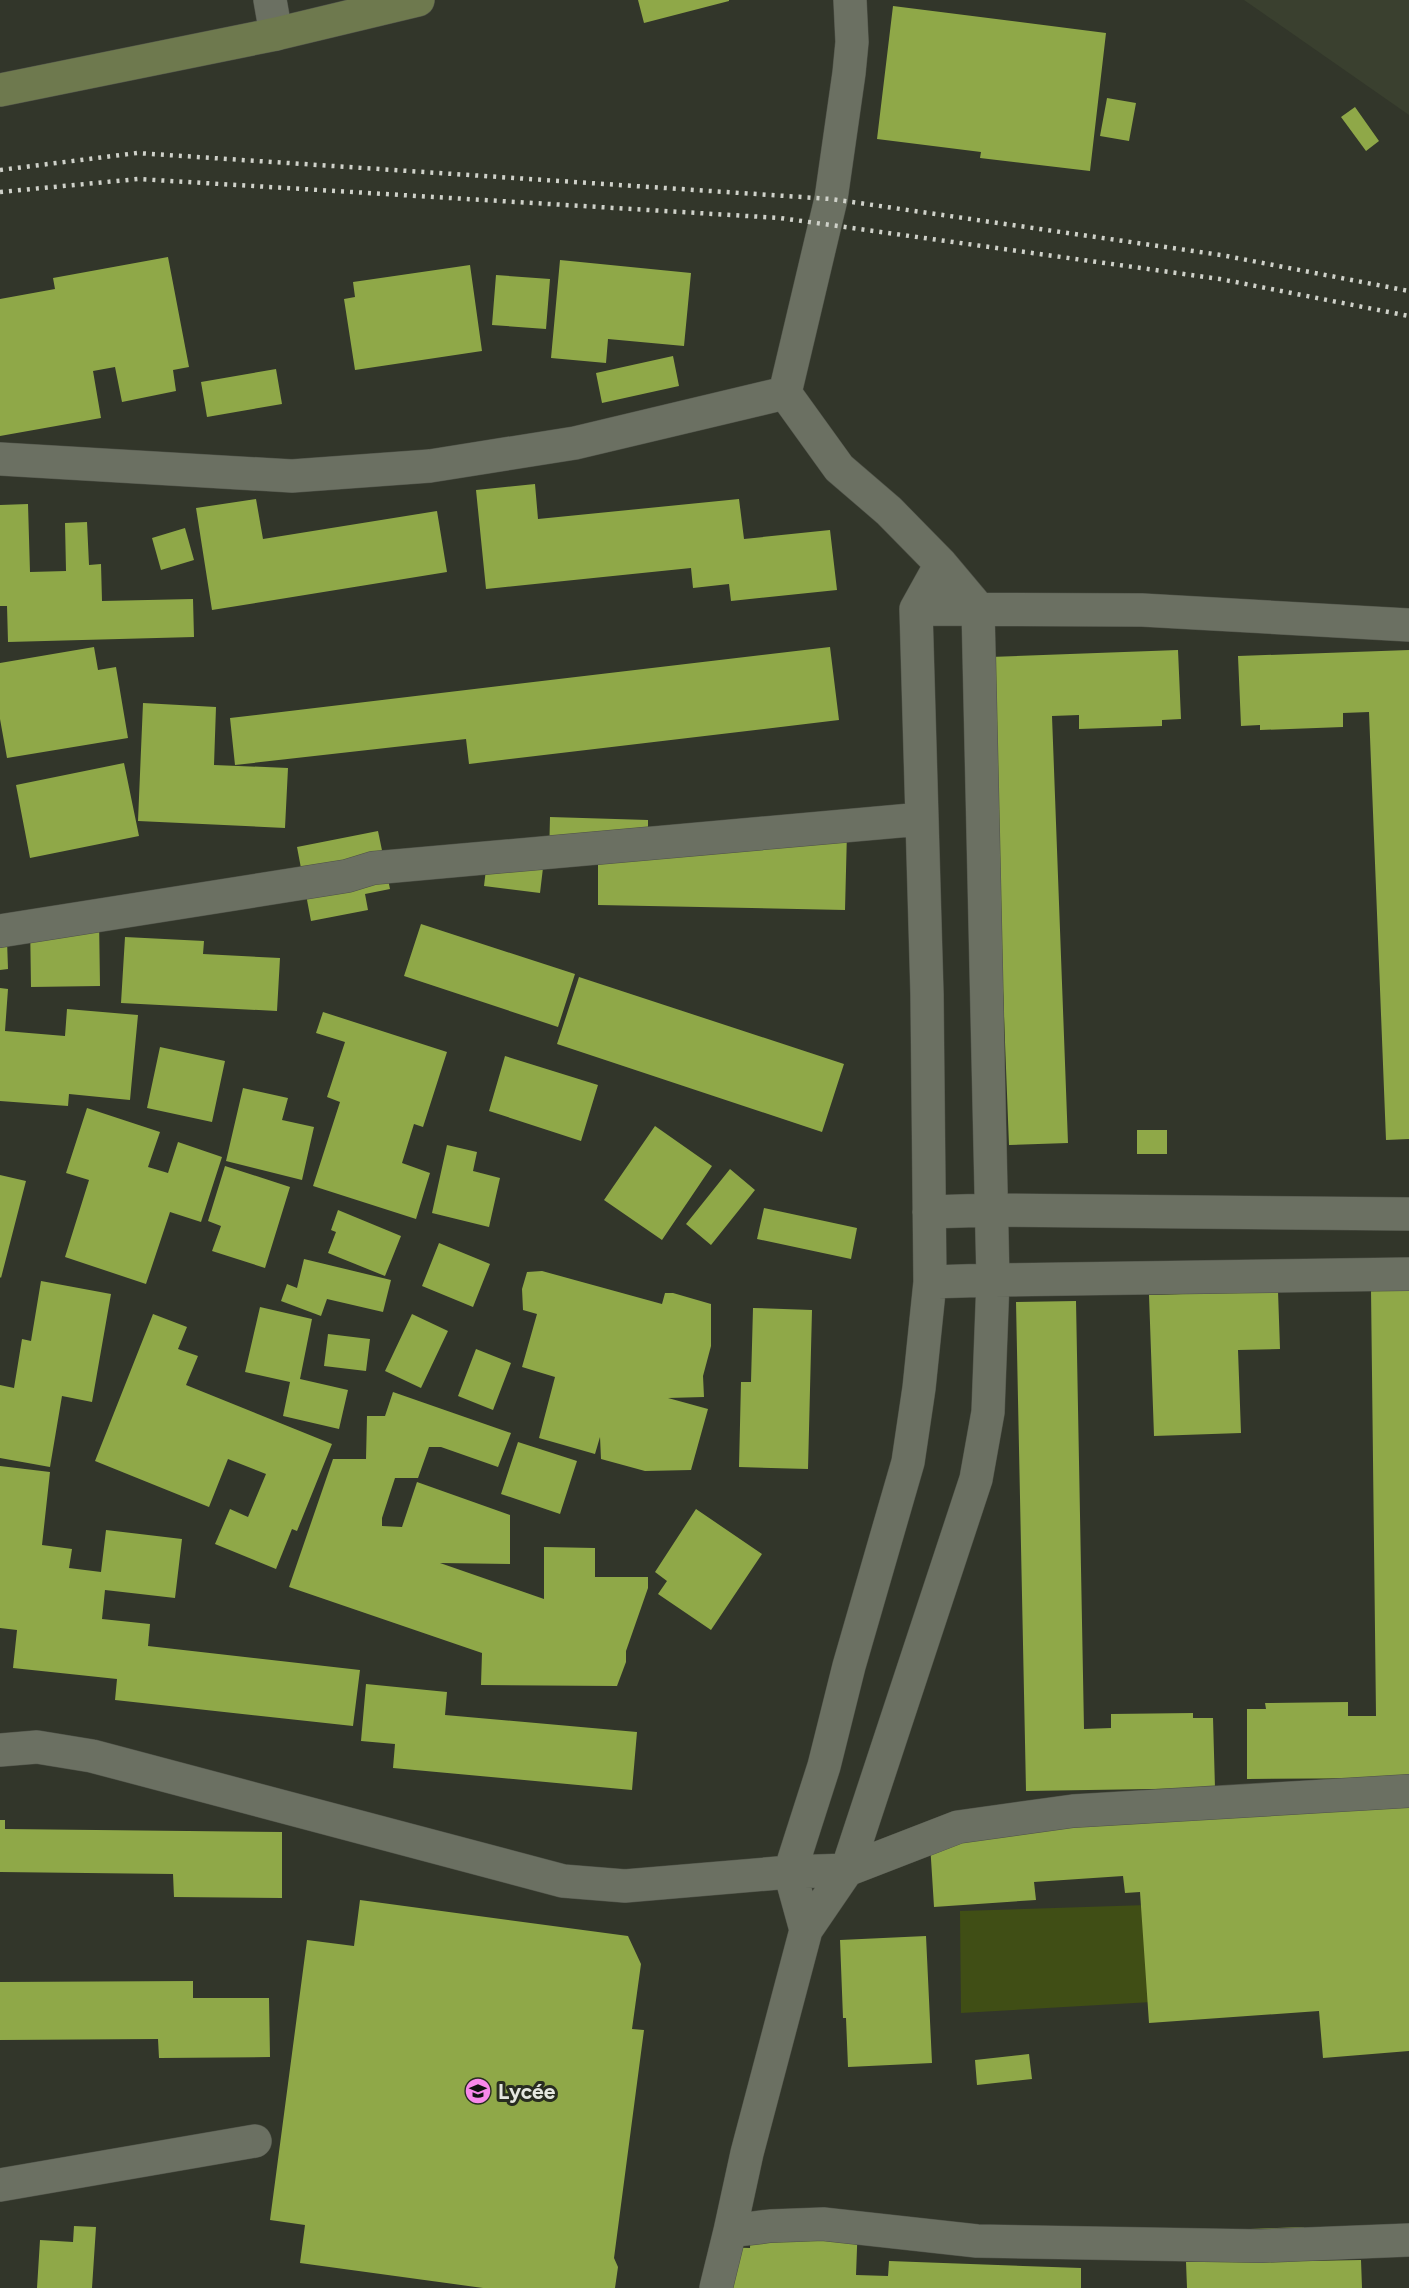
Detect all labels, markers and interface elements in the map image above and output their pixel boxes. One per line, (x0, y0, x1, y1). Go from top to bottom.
school or university icon: Lycée (463, 2076, 493, 2106)
place label: Lycée (498, 2079, 556, 2104)

